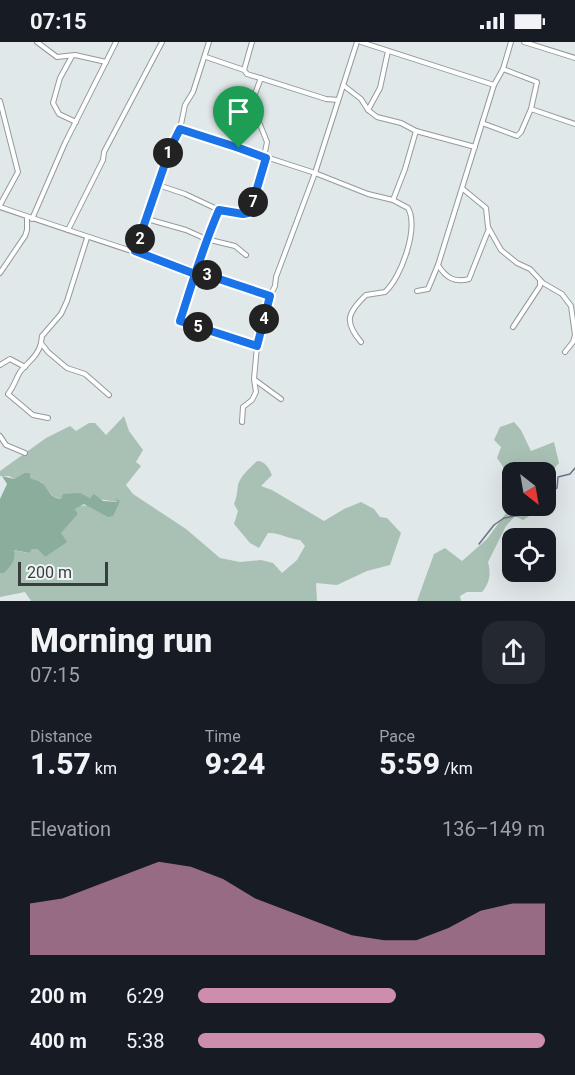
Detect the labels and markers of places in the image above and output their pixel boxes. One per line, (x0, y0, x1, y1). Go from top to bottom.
pin (213, 86, 264, 148)
pin: 1 (153, 138, 183, 168)
pin: 7 (238, 187, 268, 217)
pin: 2 (125, 224, 155, 254)
pin: 3 (192, 260, 222, 290)
pin: 4 (249, 304, 279, 334)
pin: 5 (183, 312, 213, 342)

